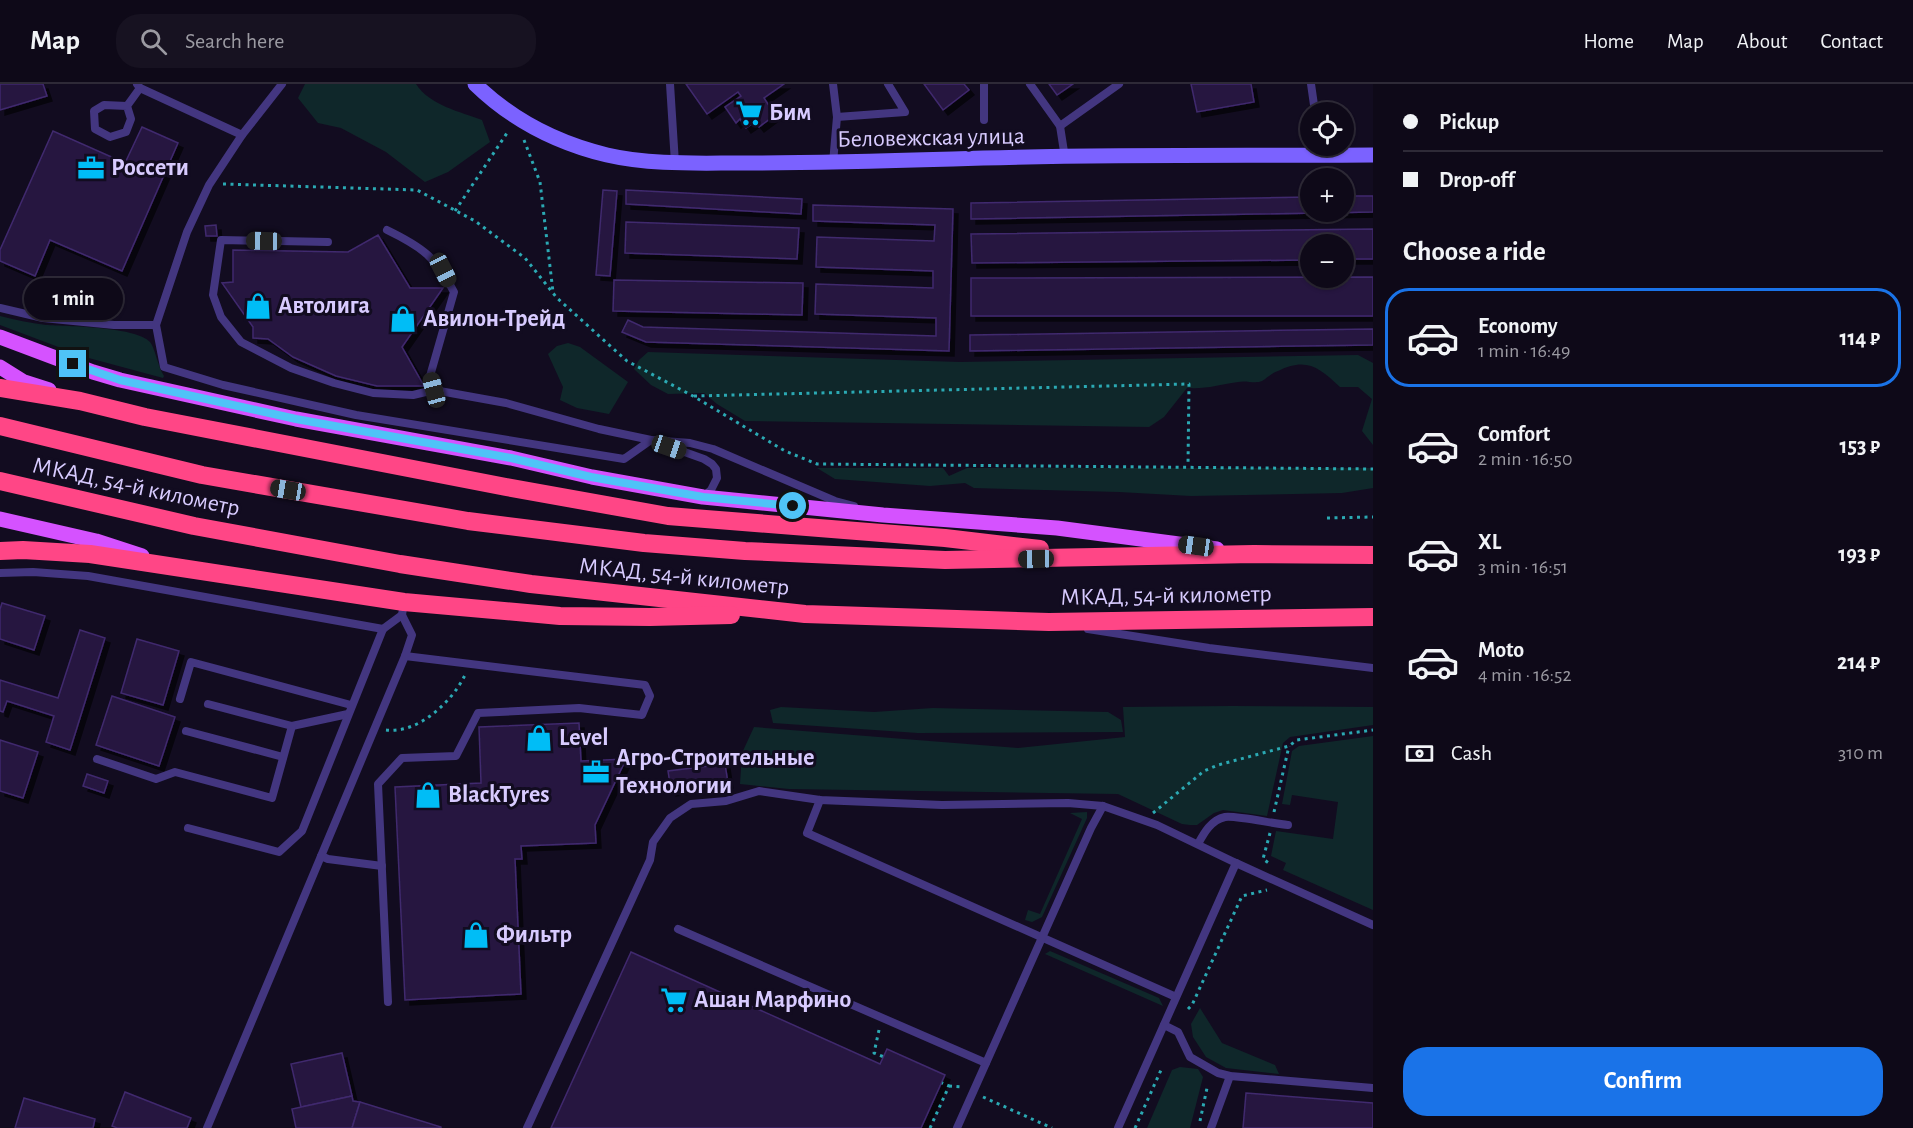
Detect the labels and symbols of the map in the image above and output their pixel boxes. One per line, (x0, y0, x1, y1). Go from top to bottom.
supermarket icon: Бим (734, 98, 764, 128)
place label: Бим (769, 101, 811, 125)
street label: Беловежская улица (837, 124, 1025, 152)
office icon: Россети (76, 153, 106, 183)
place label: Россети (111, 156, 189, 180)
car (246, 232, 282, 250)
car (427, 250, 459, 290)
callout: 1 min (23, 277, 122, 319)
shop icon: Автолига (243, 291, 273, 321)
place label: Автолига (278, 294, 370, 318)
shop icon: Авилон-Трейд (388, 304, 418, 334)
place label: Авилон-Трейд (423, 307, 565, 331)
route end (59, 350, 86, 377)
car (421, 370, 447, 410)
car (649, 433, 689, 461)
street label: МКАД, 54-й километр (30, 453, 242, 521)
car (269, 478, 307, 502)
route start (779, 492, 806, 519)
car (1177, 535, 1215, 557)
car (1018, 550, 1054, 568)
street label: МКАД, 54-й километр (578, 554, 790, 600)
street label: МКАД, 54-й километр (1060, 582, 1272, 610)
shop icon: Level (524, 723, 554, 753)
place label: Level (559, 726, 609, 750)
place label: Агро-Строительные Технологии (616, 746, 814, 798)
office icon: Агро-Строительные Технологии (581, 757, 611, 787)
shop icon: BlackTyres (413, 780, 443, 810)
place label: BlackTyres (448, 783, 549, 807)
shop icon: Фильтр (461, 920, 491, 950)
place label: Фильтр (496, 923, 572, 947)
supermarket icon: Ашан Марфино (659, 985, 689, 1015)
place label: Ашан Марфино (694, 988, 851, 1012)

